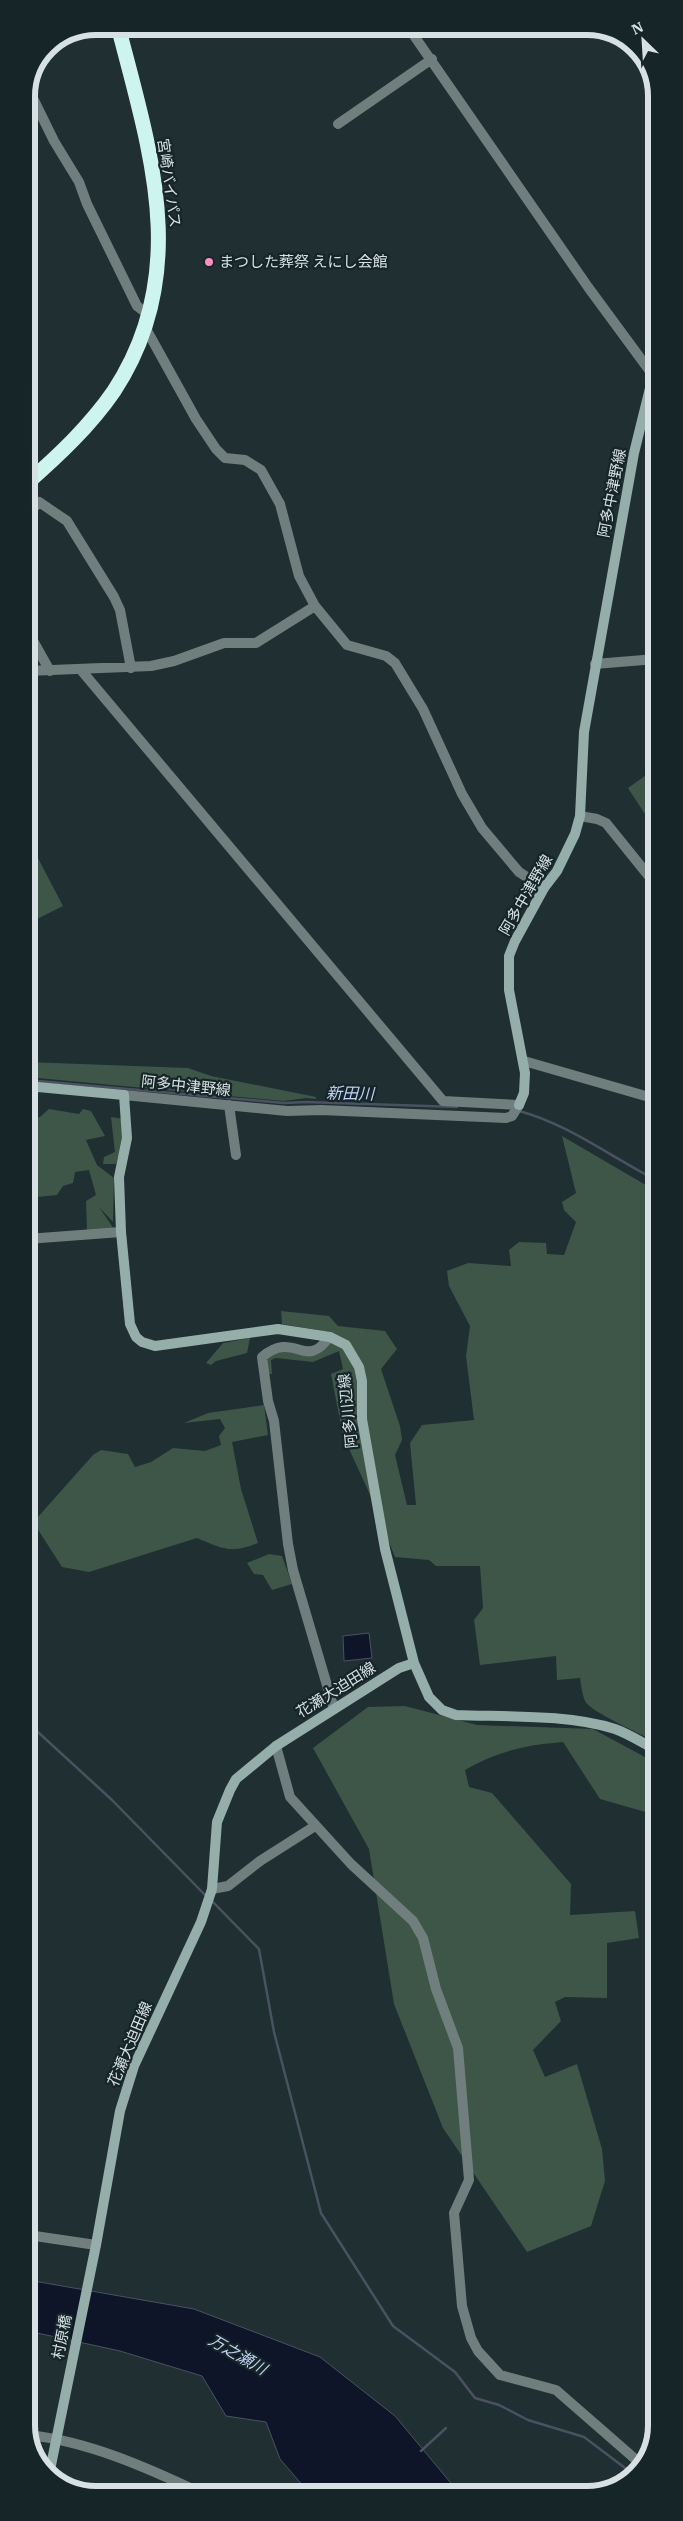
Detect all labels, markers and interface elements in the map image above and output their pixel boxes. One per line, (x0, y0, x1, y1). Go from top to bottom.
north arrow (618, 15, 668, 65)
text: N (629, 18, 646, 39)
street label: 宮崎バイパス (154, 137, 185, 229)
place label: まつした葬祭 えにし会館 (219, 252, 387, 271)
marker: まつした葬祭 えにし会館 (203, 256, 215, 268)
street label: 阿多中津野線 (594, 447, 629, 539)
street label: 阿多中津野線 (495, 851, 556, 938)
street label: 阿多中津野線 (140, 1071, 232, 1100)
water label: 新田川 (326, 1083, 376, 1103)
street label: 阿多川辺線 (334, 1373, 361, 1449)
street label: 花瀬大迫田線 (293, 1658, 379, 1721)
street label: 花瀬大迫田線 (103, 1999, 156, 2089)
street label: 村原橋 (48, 2313, 75, 2361)
water label: 万之瀬川 (205, 2329, 272, 2380)

